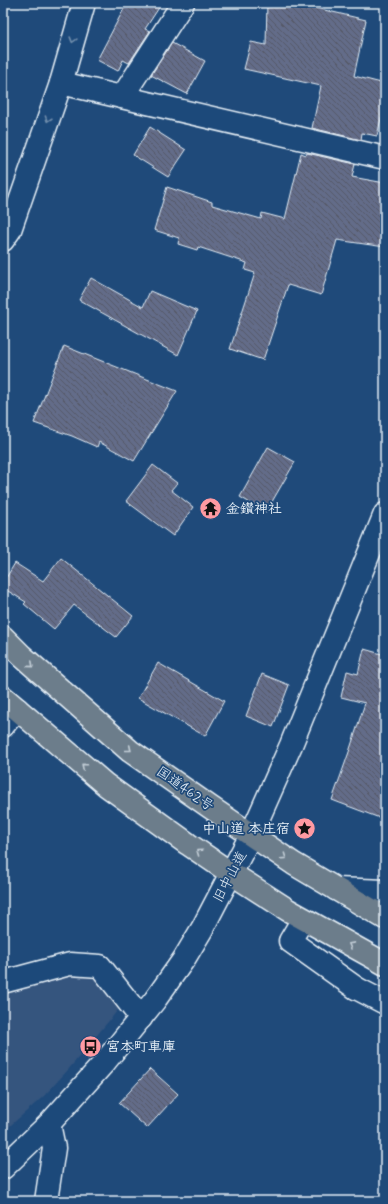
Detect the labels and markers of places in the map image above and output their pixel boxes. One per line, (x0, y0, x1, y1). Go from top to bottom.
temple icon: 金鑚神社 (198, 496, 224, 522)
place label: 金鑚神社 (226, 500, 282, 518)
place icon: 中山道 本庄宿 (292, 816, 318, 842)
place label: 中山道 本庄宿 (202, 820, 290, 838)
bus stop icon: 宮本町車庫 (77, 1034, 103, 1060)
place label: 宮本町車庫 (106, 1038, 176, 1056)

